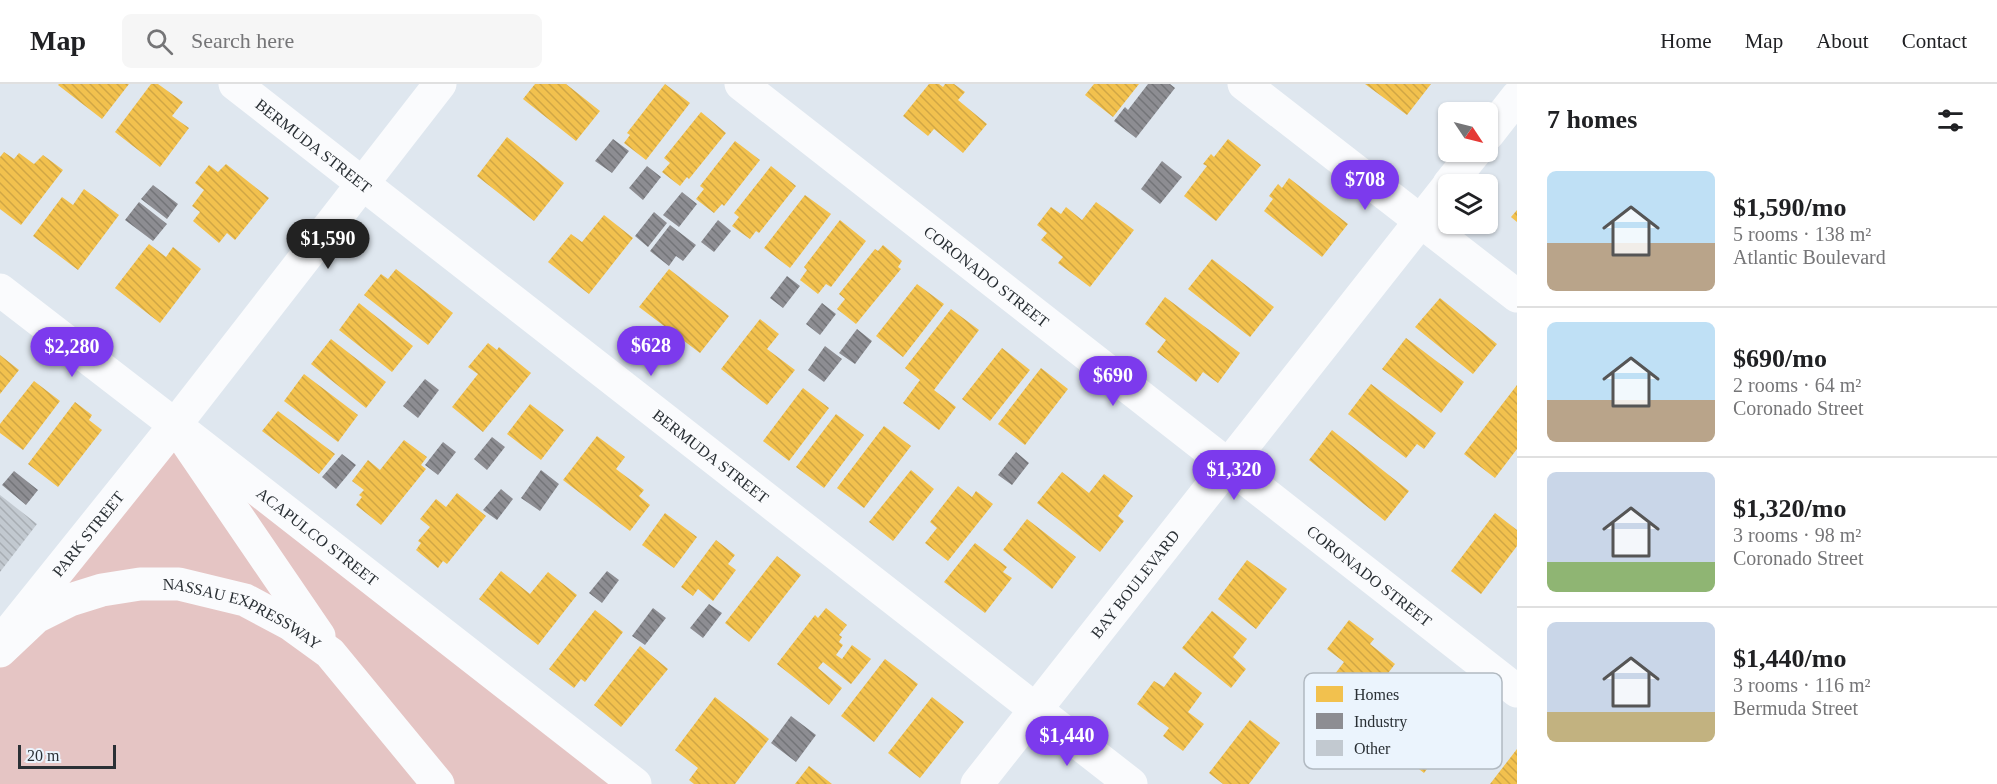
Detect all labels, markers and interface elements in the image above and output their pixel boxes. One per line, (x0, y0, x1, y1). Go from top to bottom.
search box (122, 14, 542, 68)
text: Map (30, 25, 86, 56)
icon: search (143, 25, 176, 58)
text: Search here (191, 28, 294, 53)
text: Home (1660, 29, 1712, 53)
text: Map (1745, 29, 1783, 53)
text: About (1816, 29, 1869, 53)
text: Contact (1902, 29, 1967, 53)
street label: BERMUDA STREET (252, 96, 375, 196)
north arrow (1438, 102, 1498, 162)
map controls (1438, 102, 1498, 234)
icon: filters (1934, 104, 1967, 137)
text: 7 homes (1547, 105, 1637, 134)
pin: $708 (1329, 160, 1401, 211)
text: $708 (1345, 168, 1385, 190)
button: layers (1438, 174, 1498, 234)
text: $1,590/mo (1733, 193, 1846, 222)
icon: home (1595, 195, 1667, 267)
pin: $1,590 (279, 219, 377, 270)
street label: CORONADO STREET (921, 223, 1052, 331)
text: 5 rooms · 138 m² (1733, 223, 1871, 245)
text: $1,590 (301, 227, 356, 249)
text: Atlantic Boulevard (1733, 246, 1886, 268)
pin: $628 (615, 326, 687, 377)
pin: $2,280 (23, 327, 121, 378)
text: $628 (631, 334, 671, 356)
text: $2,280 (45, 335, 100, 357)
text: $690/mo (1733, 344, 1827, 373)
icon: home (1595, 346, 1667, 418)
pin: $690 (1077, 356, 1149, 407)
text: $690 (1093, 364, 1133, 386)
text: 2 rooms · 64 m² (1733, 374, 1861, 396)
text: Coronado Street (1733, 397, 1864, 419)
street label: BERMUDA STREET (650, 406, 772, 507)
pin: $1,320 (1185, 450, 1283, 501)
text: $1,320 (1207, 458, 1262, 480)
street label: ACAPULCO STREET (253, 484, 381, 589)
street label: PARK STREET (49, 488, 127, 580)
text: $1,320/mo (1733, 494, 1846, 523)
icon: home (1595, 496, 1667, 568)
street label: CORONADO STREET (1304, 522, 1435, 630)
text: 3 rooms · 98 m² (1733, 524, 1861, 546)
street label: BAY BOULEVARD (1088, 527, 1183, 641)
text: Coronado Street (1733, 547, 1864, 569)
street label: NASSAU EXPRESSWAY (163, 575, 324, 653)
text: $1,440/mo (1733, 644, 1846, 673)
icon: home (1595, 646, 1667, 718)
legend (1304, 673, 1502, 769)
text: 3 rooms · 116 m² (1733, 674, 1870, 696)
text: Homes (1354, 686, 1399, 703)
text: Bermuda Street (1733, 697, 1858, 719)
text: Industry (1354, 713, 1407, 731)
pin: $1,440 (1018, 716, 1116, 767)
text: $1,440 (1040, 724, 1095, 746)
text: Other (1354, 740, 1391, 757)
scale bar (18, 742, 116, 770)
text: 20 m (27, 747, 59, 764)

